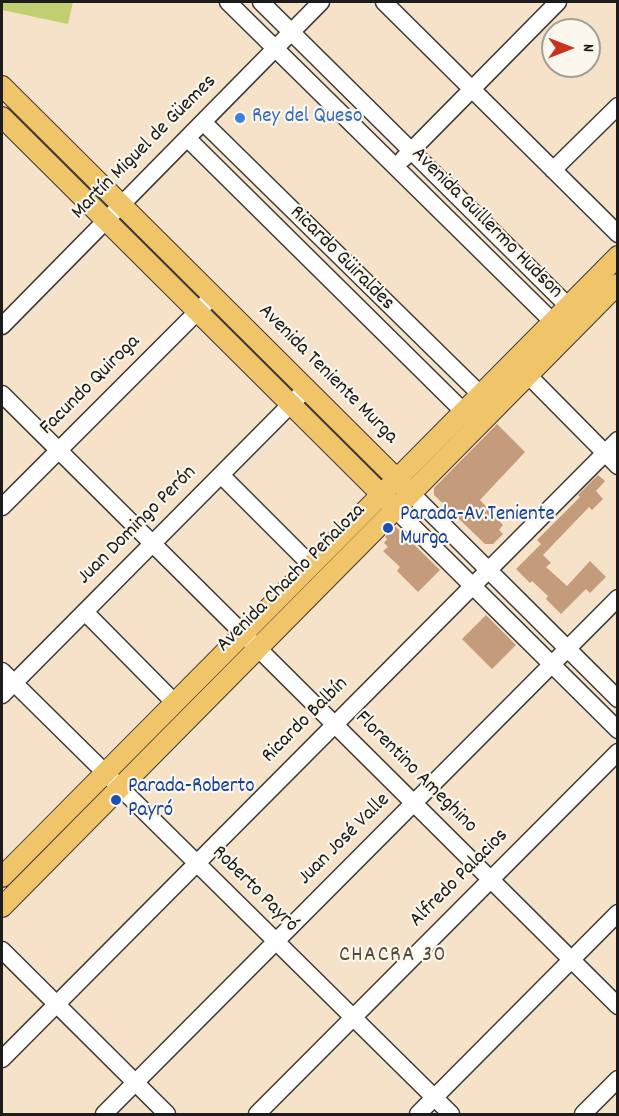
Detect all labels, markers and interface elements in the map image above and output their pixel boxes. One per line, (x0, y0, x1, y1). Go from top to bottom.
north arrow (541, 18, 601, 78)
text: N (576, 44, 599, 52)
street label: Martín Miguel de Güemes (67, 70, 223, 226)
place label: Rey del Queso (252, 105, 362, 131)
marker: Rey del Queso (233, 111, 247, 125)
street label: Avenida Guillermo Hudson (405, 143, 567, 305)
street label: Ricardo Güiraldes (283, 201, 399, 317)
street label: Avenida Teniente Murga (252, 300, 402, 450)
street label: Facundo Quiroga (36, 331, 146, 441)
street label: Juan Domingo Perón (73, 461, 203, 591)
street label: Avenida Chacho Peñaloza (212, 499, 372, 659)
place label: Parada-Av.Teniente Murga (400, 503, 555, 553)
marker: Parada-Av.Teniente Murga (381, 521, 395, 535)
street label: Ricardo Balbín (258, 673, 354, 769)
street label: Florentino Ameghino (349, 707, 481, 839)
place label: Parada-Roberto Payró (128, 775, 255, 825)
street label: Juan José Valle (294, 789, 396, 891)
marker: Parada-Roberto Payró (109, 793, 123, 807)
street label: Alfredo Palacios (405, 824, 515, 934)
street label: Roberto Payró (205, 841, 303, 939)
district label: CHACRA 30 (339, 944, 447, 970)

